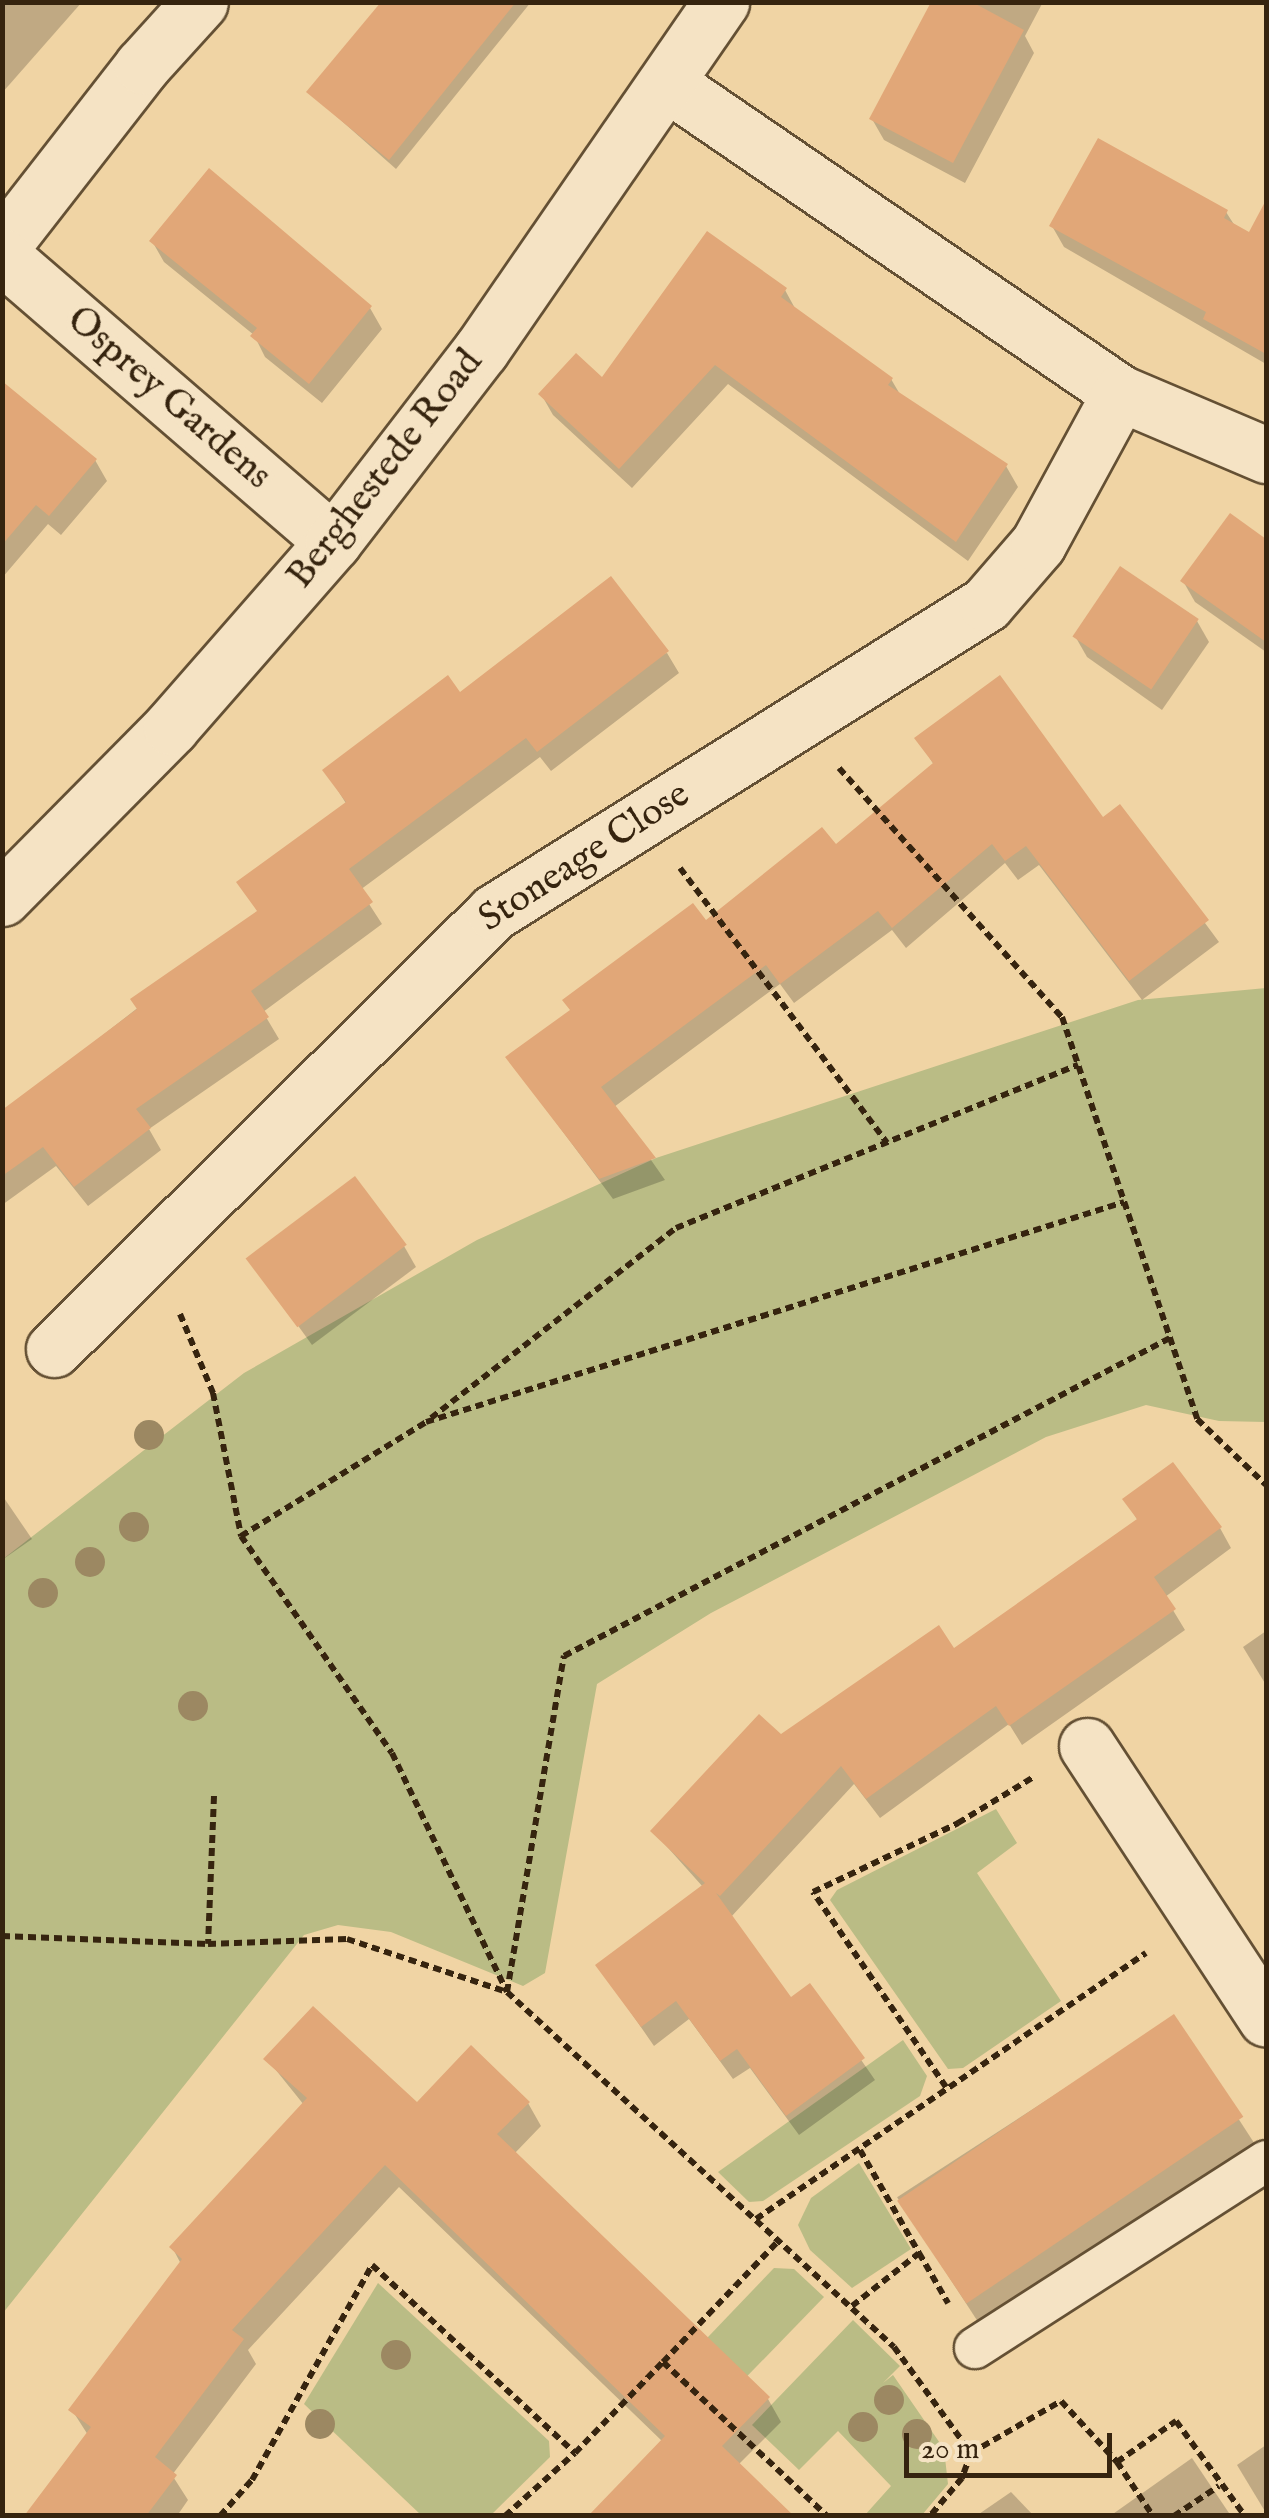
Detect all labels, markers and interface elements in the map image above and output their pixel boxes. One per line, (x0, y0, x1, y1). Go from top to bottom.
street label: Osprey Gardens (57, 298, 279, 500)
street label: Berghestede Road (279, 342, 493, 598)
street label: Stoneage Close (471, 773, 699, 943)
scale bar (909, 2413, 1116, 2475)
text: 20 m (921, 2431, 980, 2469)

